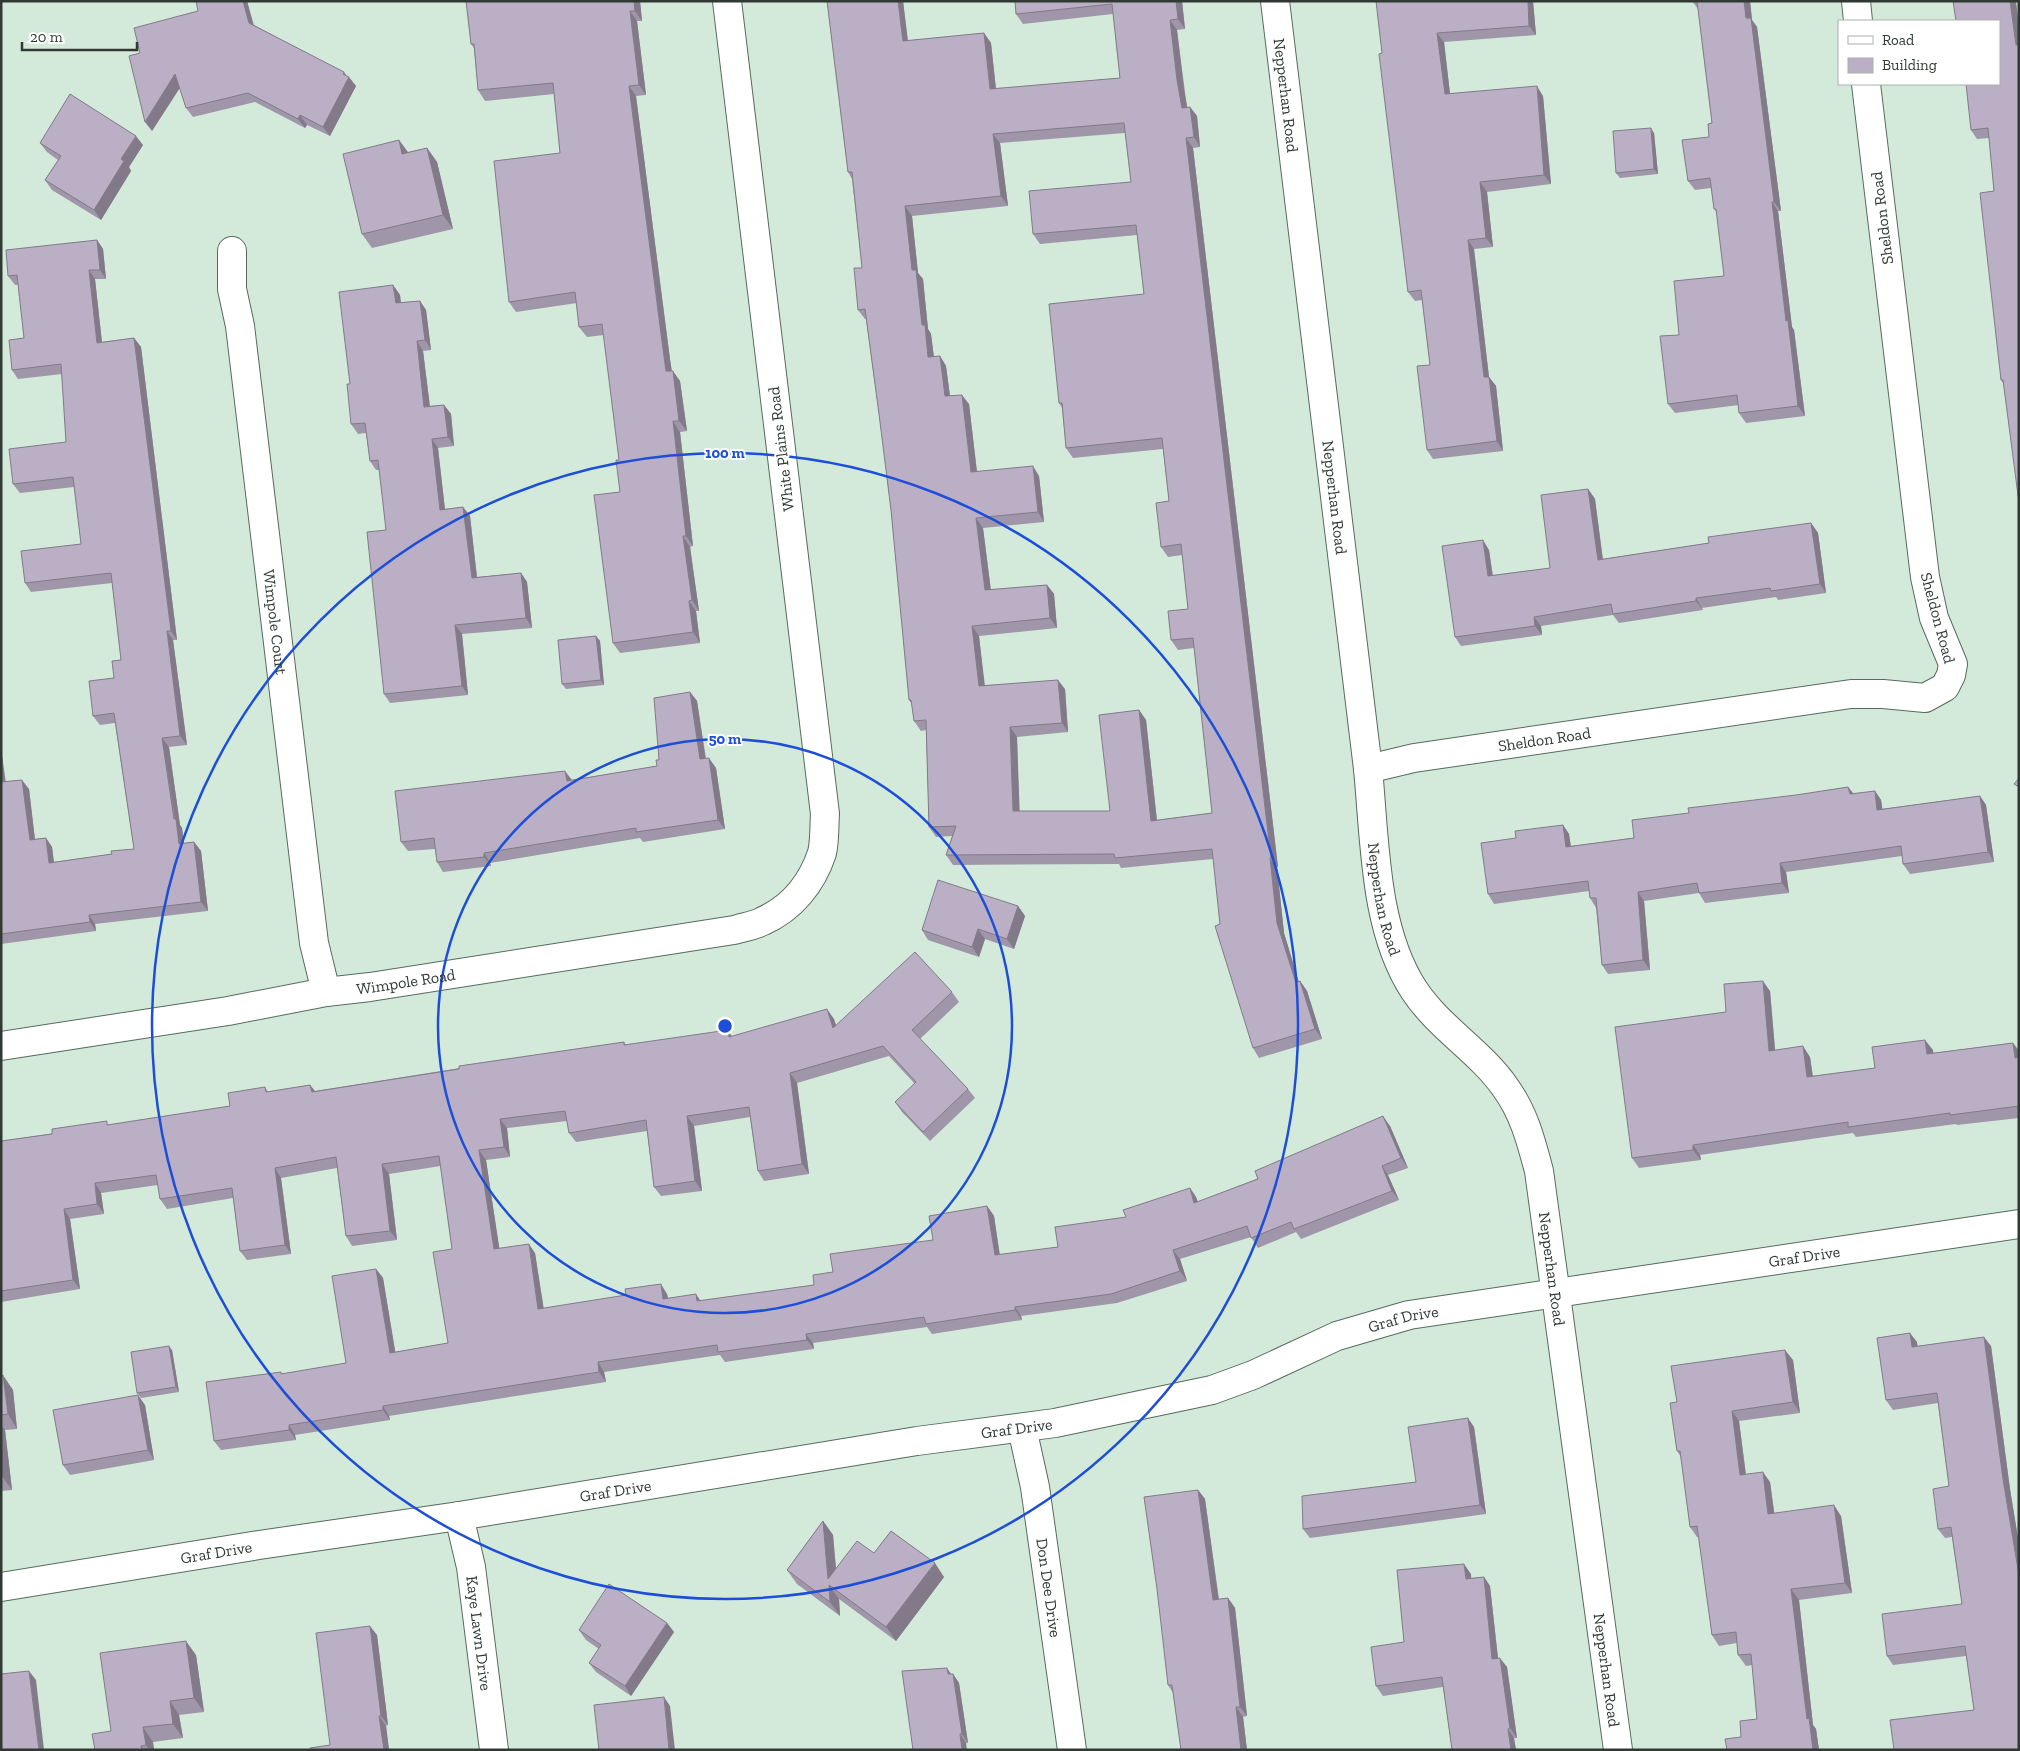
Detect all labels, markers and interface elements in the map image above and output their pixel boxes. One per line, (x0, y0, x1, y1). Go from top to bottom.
scale bar (22, 20, 138, 52)
legend (1838, 20, 2000, 85)
text: 20 m (30, 28, 63, 46)
text: Road (1882, 31, 1915, 49)
street label: Nepperhan Road (1270, 37, 1303, 154)
text: Building (1882, 56, 1937, 74)
street label: Sheldon Road (1867, 170, 1897, 266)
street label: White Plains Road (764, 385, 798, 512)
street label: Nepperhan Road (1319, 439, 1351, 556)
text: 100 m (705, 444, 745, 462)
street label: Wimpole Court (260, 568, 291, 676)
street label: Sheldon Road (1917, 570, 1959, 666)
street label: Sheldon Road (1497, 723, 1592, 755)
text: 50 m (709, 730, 741, 748)
street label: Nepperhan Road (1364, 842, 1405, 958)
street label: Wimpole Road (355, 964, 457, 998)
centre of rings (716, 1017, 734, 1035)
street label: Nepperhan Road (1535, 1211, 1570, 1327)
street label: Graf Drive (1767, 1241, 1841, 1271)
street label: Graf Drive (1366, 1301, 1440, 1336)
street label: Graf Drive (980, 1414, 1053, 1442)
street label: Graf Drive (578, 1475, 652, 1506)
street label: Graf Drive (179, 1537, 253, 1567)
street label: Don Dee Drive (1033, 1537, 1066, 1638)
street label: Kaye Lawn Drive (463, 1574, 496, 1692)
street label: Nepperhan Road (1590, 1612, 1624, 1728)

